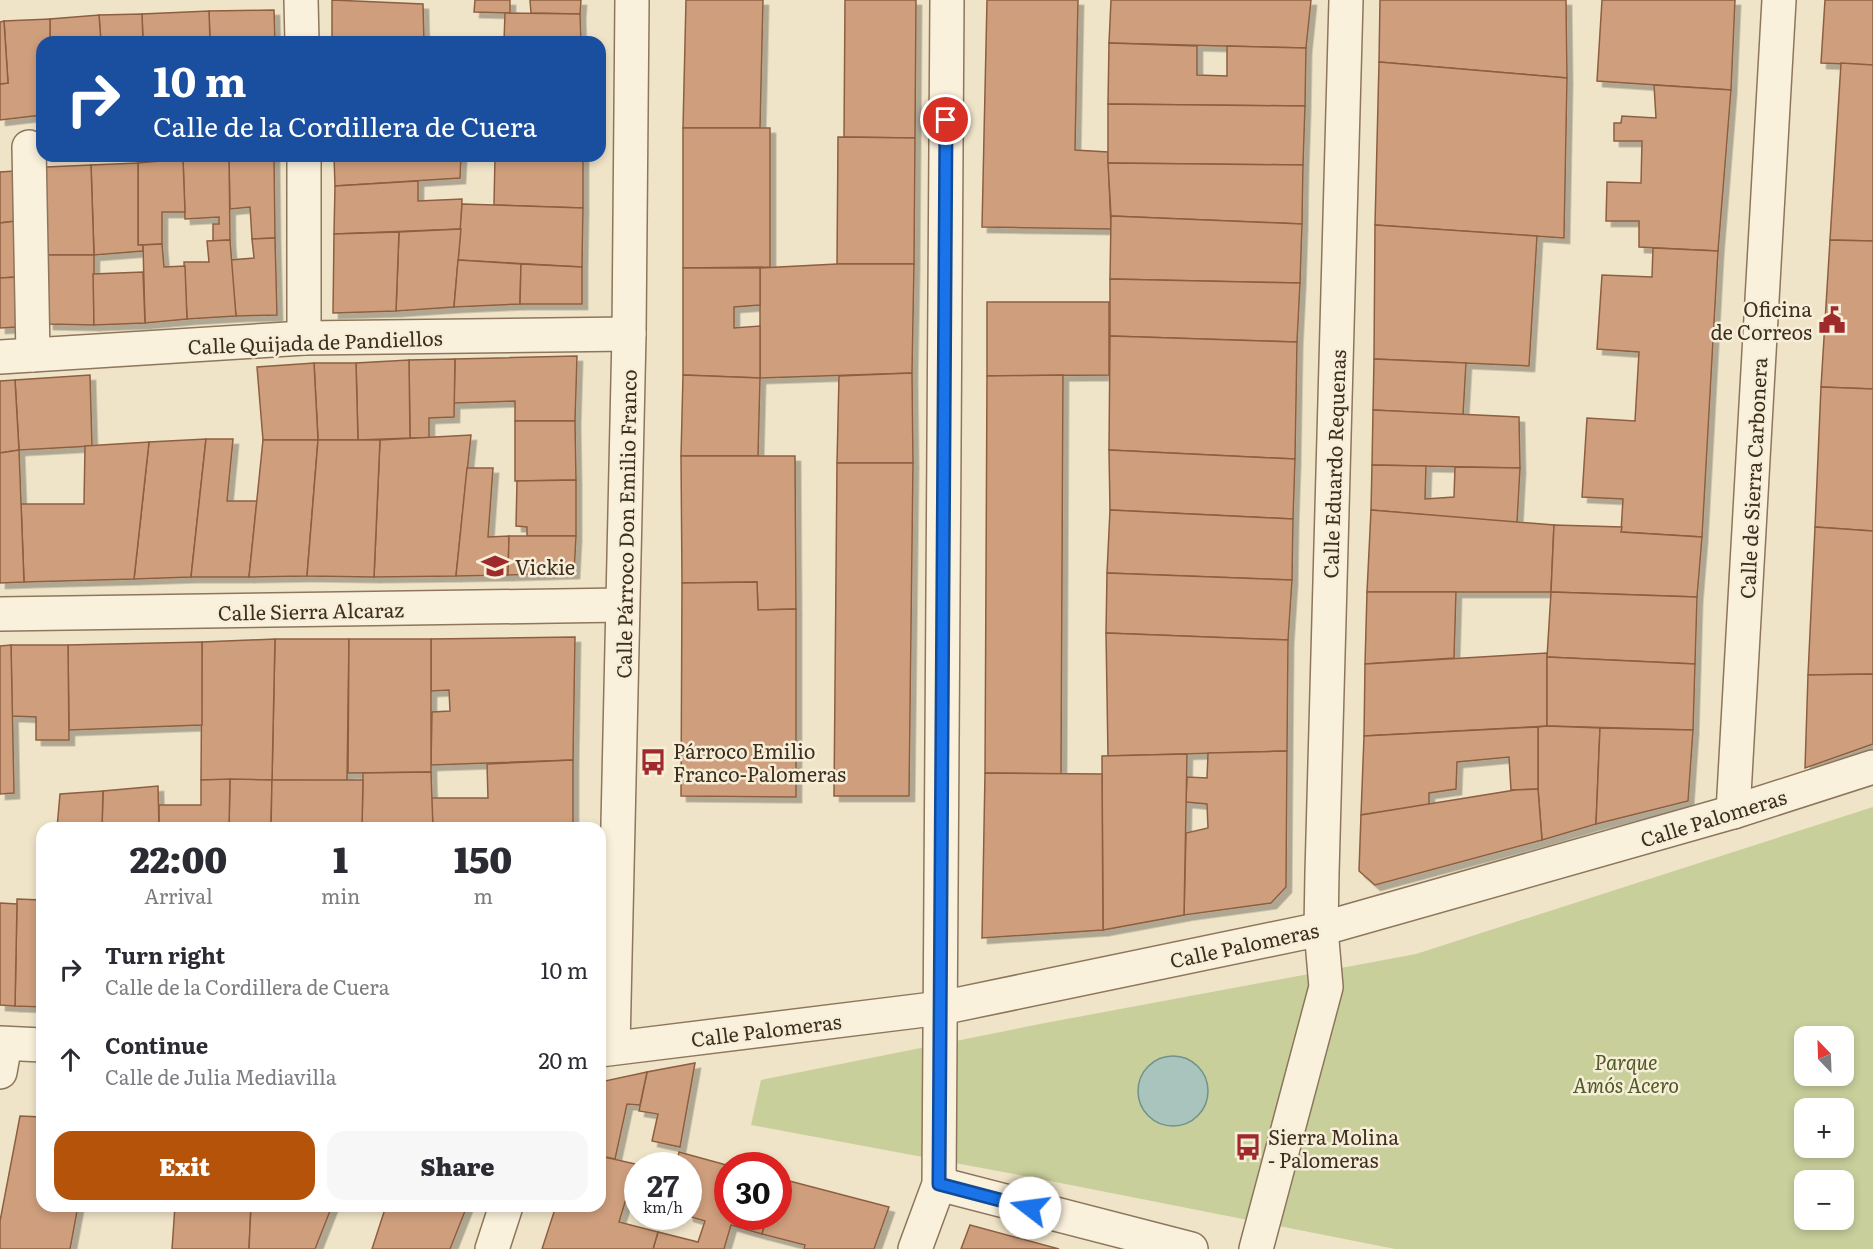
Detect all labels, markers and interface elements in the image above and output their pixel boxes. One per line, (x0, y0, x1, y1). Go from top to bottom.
text: 10 m (153, 48, 247, 110)
icon: right (54, 60, 132, 138)
pin (920, 94, 971, 145)
icon: arrive (929, 103, 962, 136)
text: Calle de la Cordillera de Cuera (153, 105, 537, 145)
place label: Oficina de Correos (1711, 293, 1812, 346)
public building icon: Oficina de Correos (1817, 305, 1847, 335)
street label: Calle Quijada de Pandiellos (187, 322, 443, 360)
street label: Calle Eduardo Requenas (1314, 349, 1352, 579)
street label: Calle de Sierra Carbonera (1731, 356, 1773, 599)
street label: Calle Párroco Don Emilio Franco (607, 369, 643, 679)
school or university icon: Vickie (480, 551, 510, 581)
place label: Vickie (515, 551, 575, 581)
street label: Calle Sierra Alcaraz (218, 593, 405, 627)
place label: Párroco Emilio Franco-Palomeras (673, 735, 846, 788)
bus stop icon: Párroco Emilio Franco-Palomeras (638, 747, 668, 777)
street label: Calle Palomeras (1636, 781, 1790, 853)
text: 22:00 (130, 831, 227, 884)
text: 1 (333, 831, 348, 884)
text: 150 (454, 831, 512, 884)
text: Arrival (144, 880, 213, 910)
text: min (321, 880, 360, 910)
text: m (473, 880, 493, 910)
street label: Calle Palomeras (1167, 914, 1321, 974)
text: Turn right (105, 938, 225, 971)
icon: right (54, 953, 87, 986)
text: 10 m (541, 953, 588, 986)
text: Calle de la Cordillera de Cuera (105, 971, 390, 1001)
street label: Calle Palomeras (689, 1005, 843, 1053)
north arrow (1794, 1026, 1854, 1086)
map controls (1794, 1026, 1854, 1230)
text: Continue (105, 1028, 208, 1061)
icon: ahead (54, 1043, 87, 1076)
text: 20 m (538, 1043, 588, 1076)
park label: Parque Amós Acero (1573, 1046, 1679, 1099)
text: Calle de Julia Mediavilla (105, 1061, 337, 1091)
button: + (1794, 1098, 1854, 1158)
place label: Sierra Molina - Palomeras (1268, 1121, 1399, 1174)
button: Exit (54, 1131, 315, 1200)
button: Share (327, 1131, 588, 1200)
bus stop icon: Sierra Molina - Palomeras (1233, 1132, 1263, 1162)
speed limit sign: 30 (714, 1152, 792, 1230)
text: 27 (647, 1162, 679, 1206)
button: − (1794, 1170, 1854, 1230)
position arrow (998, 1176, 1062, 1240)
text: km/h (643, 1195, 683, 1218)

